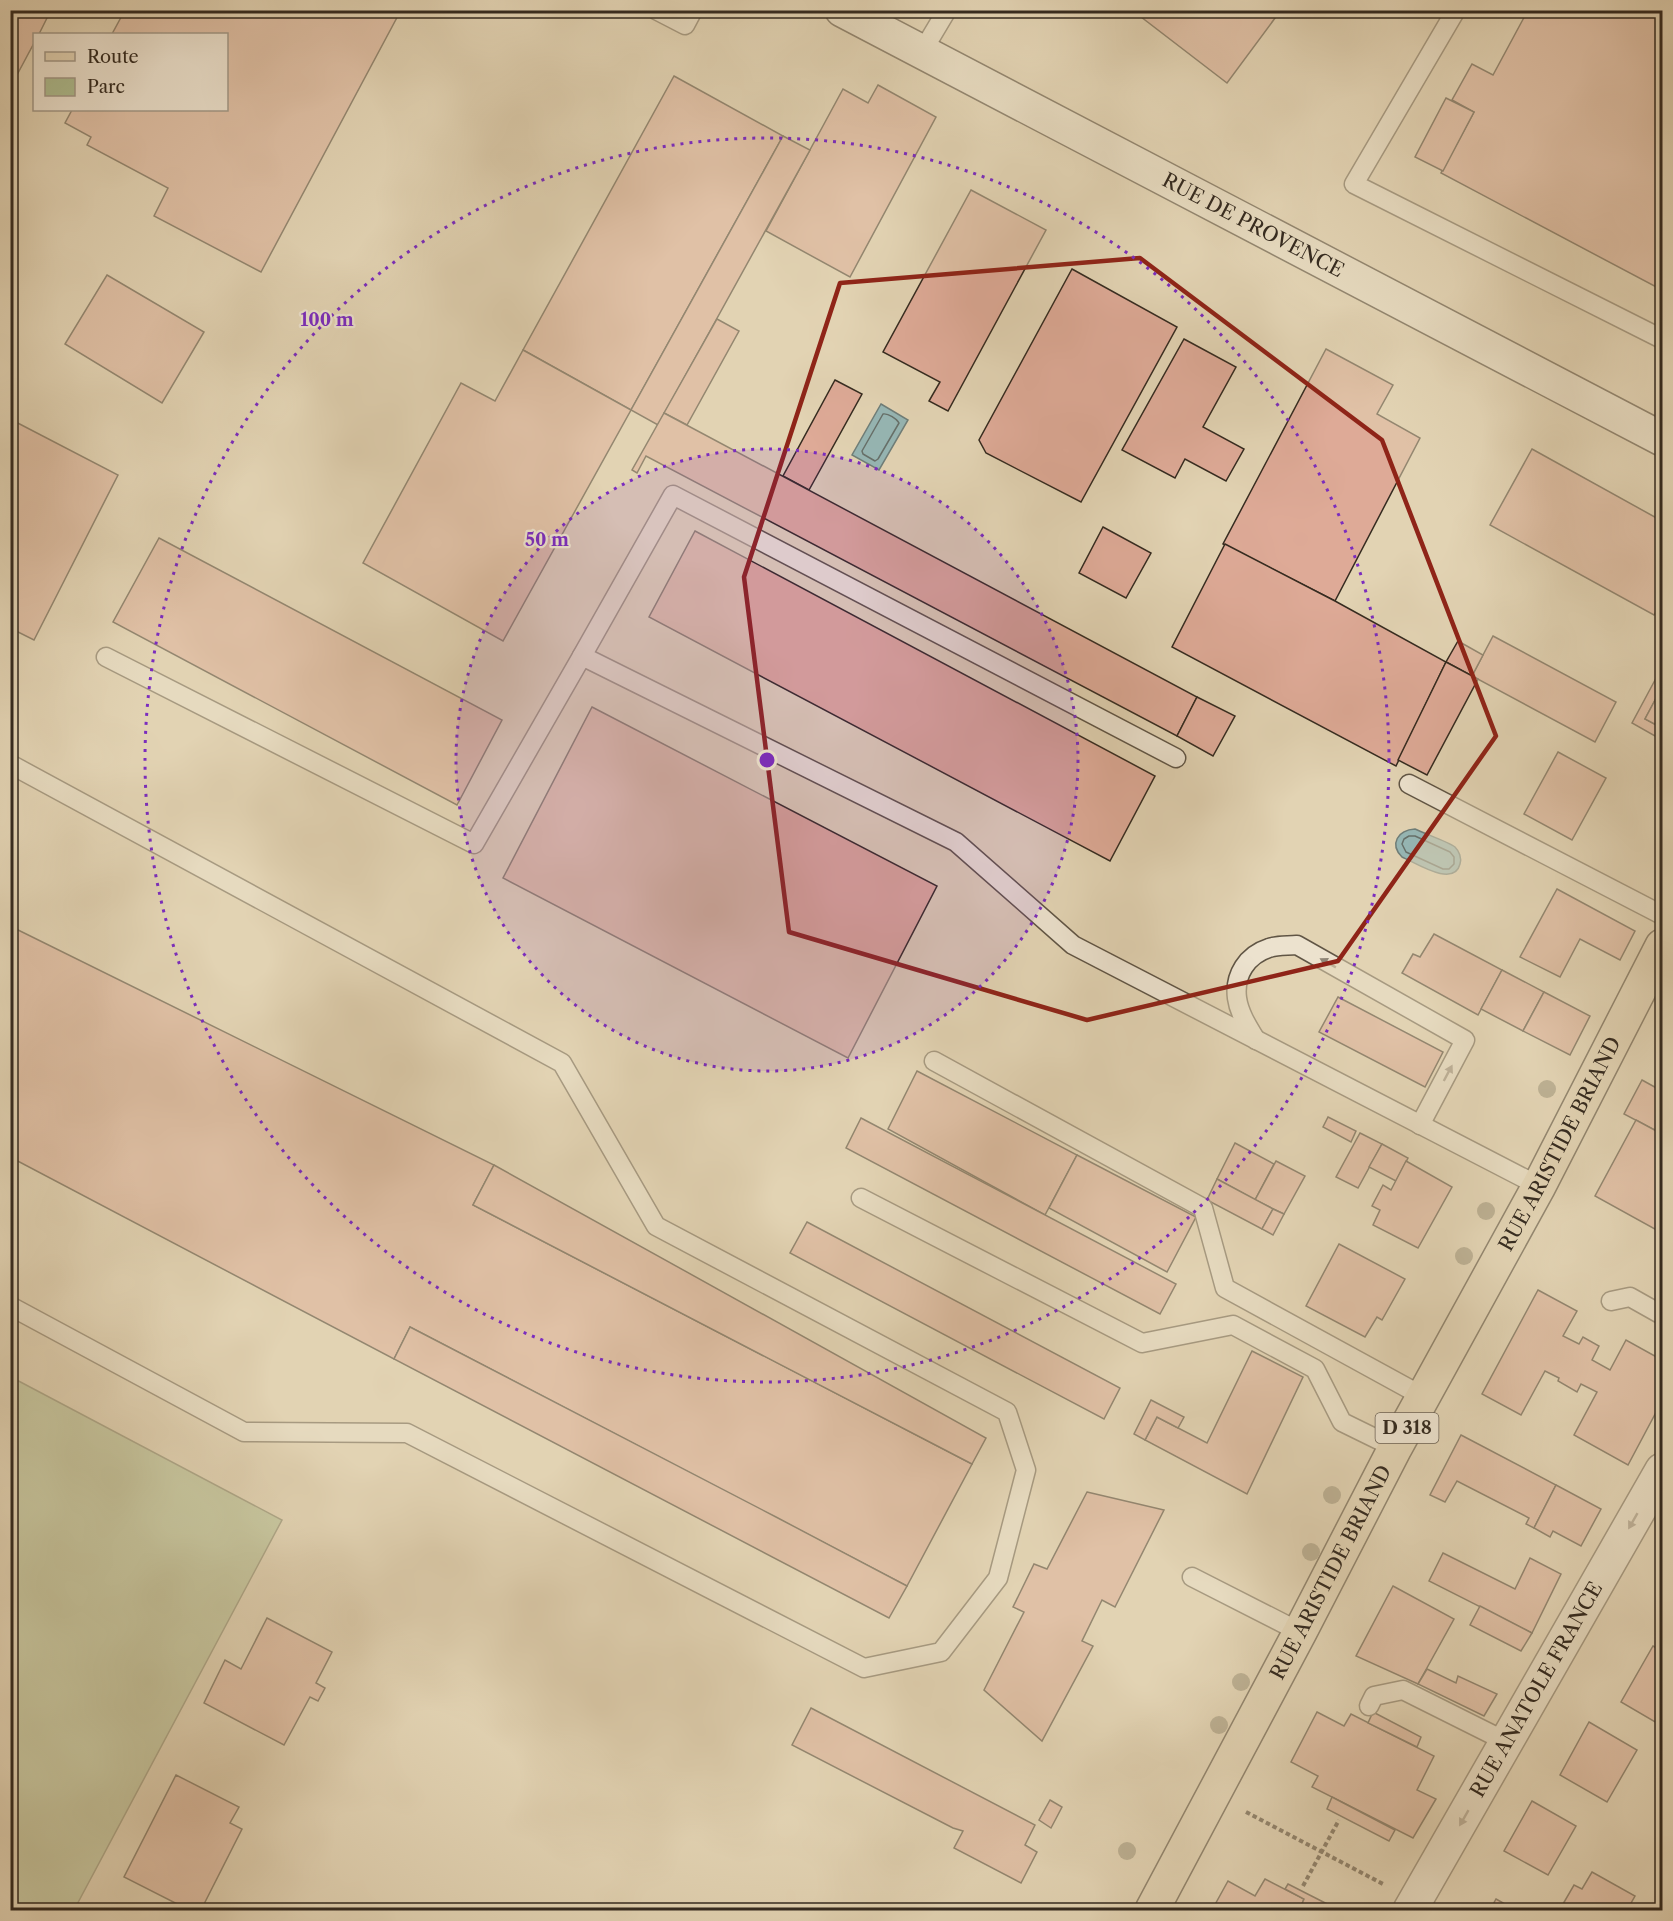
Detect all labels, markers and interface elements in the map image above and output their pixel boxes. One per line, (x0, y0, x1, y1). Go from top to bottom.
legend (33, 33, 228, 111)
text: Route (87, 46, 139, 68)
text: Parc (87, 76, 125, 98)
street label: RUE DE PROVENCE (1158, 168, 1348, 282)
text: 100 m (300, 309, 354, 331)
text: 50 m (525, 529, 569, 551)
centre of rings (757, 750, 777, 770)
one-way arrow (1319, 958, 1336, 968)
street label: RUE ARISTIDE BRIAND (1494, 1033, 1625, 1255)
one-way arrow (1443, 1065, 1453, 1082)
road number: D 318 (1376, 1413, 1438, 1443)
street label: RUE ARISTIDE BRIAND (1265, 1461, 1396, 1684)
one-way arrow (1628, 1513, 1639, 1529)
street label: RUE ANATOLE FRANCE (1465, 1578, 1607, 1802)
one-way arrow (1459, 1809, 1469, 1826)

